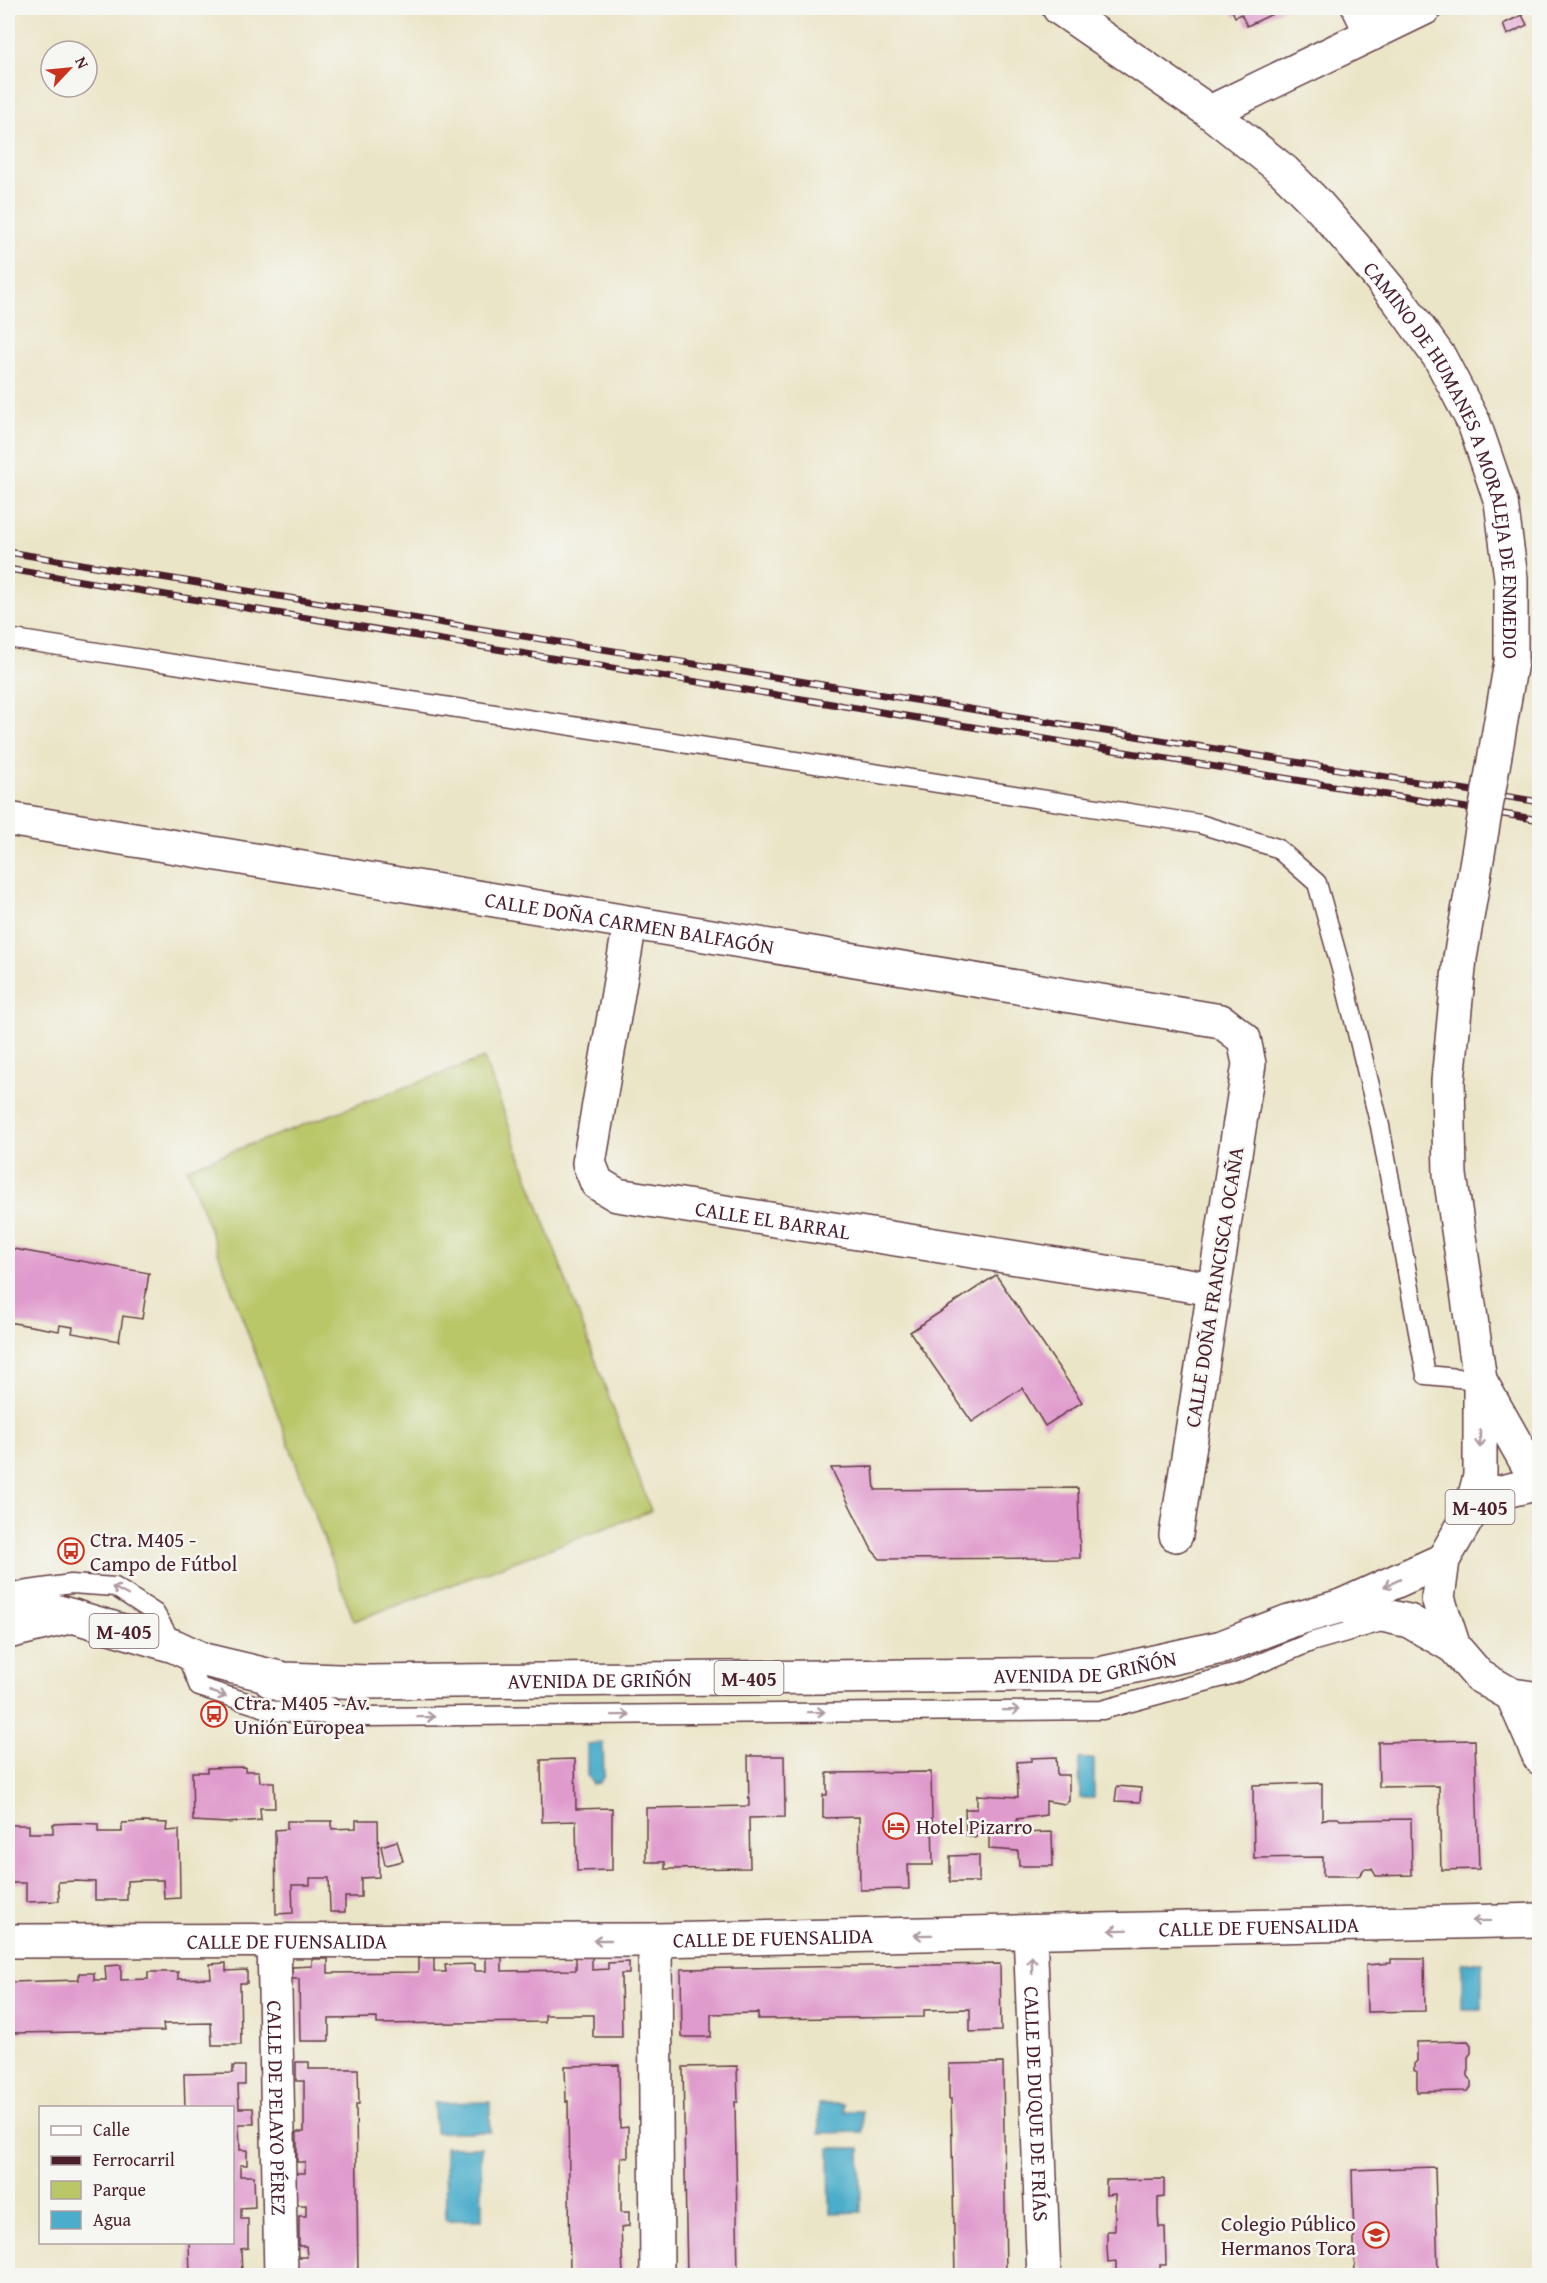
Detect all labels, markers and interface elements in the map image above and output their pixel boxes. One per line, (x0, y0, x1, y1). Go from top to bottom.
north arrow (39, 39, 99, 99)
text: N (69, 52, 96, 73)
street label: CAMINO DE HUMANES A MORALEJA DE ENMEDIO (1357, 254, 1527, 659)
street label: CALLE DOÑA CARMEN BALFAGÓN (483, 883, 777, 962)
street label: CALLE DOÑA FRANCISCA OCAÑA (1176, 1144, 1252, 1430)
street label: CALLE EL BARRAL (693, 1192, 852, 1247)
one-way arrow (1474, 1428, 1486, 1448)
road number: M-405 (1446, 1490, 1514, 1524)
place label: Ctra. M405 - Campo de Fútbol (90, 1524, 237, 1579)
bus stop icon: Ctra. M405 - Campo de Fútbol (56, 1536, 86, 1566)
one-way arrow (1383, 1578, 1401, 1590)
one-way arrow (112, 1585, 130, 1596)
road number: M-405 (90, 1614, 158, 1648)
street label: AVENIDA DE GRIÑÓN (993, 1642, 1179, 1691)
road number: M-405 (714, 1661, 783, 1695)
street label: AVENIDA DE GRIÑÓN (507, 1663, 692, 1696)
place label: Ctra. M405 - Av. Unión Europea (234, 1687, 370, 1742)
one-way arrow (208, 1689, 227, 1700)
bus stop icon: Ctra. M405 - Av. Unión Europea (199, 1699, 229, 1729)
one-way arrow (1001, 1705, 1021, 1716)
one-way arrow (806, 1707, 826, 1718)
one-way arrow (611, 1709, 631, 1720)
one-way arrow (416, 1711, 436, 1722)
hotel icon: Hotel Pizarro (881, 1811, 911, 1841)
place label: Hotel Pizarro (916, 1811, 1032, 1842)
street label: CALLE DE FUENSALIDA (1158, 1909, 1360, 1944)
one-way arrow (1472, 1915, 1492, 1927)
street label: CALLE DE FUENSALIDA (672, 1920, 874, 1955)
one-way arrow (1109, 1924, 1129, 1936)
street label: CALLE DE FUENSALIDA (187, 1925, 387, 1956)
one-way arrow (914, 1929, 934, 1940)
one-way arrow (593, 1934, 613, 1946)
one-way arrow (1026, 1956, 1037, 1976)
street label: CALLE DE DUQUE DE FRÍAS (1017, 1986, 1057, 2222)
street label: CALLE DE PELAYO PÉREZ (260, 2000, 295, 2216)
legend (39, 2106, 234, 2244)
text: Calle (93, 2116, 130, 2143)
text: Ferrocarril (93, 2146, 175, 2173)
text: Parque (93, 2176, 146, 2203)
text: Agua (93, 2206, 132, 2233)
place label: Colegio Público Hermanos Tora (1221, 2208, 1356, 2263)
school or university icon: Colegio Público Hermanos Tora (1361, 2220, 1391, 2250)

